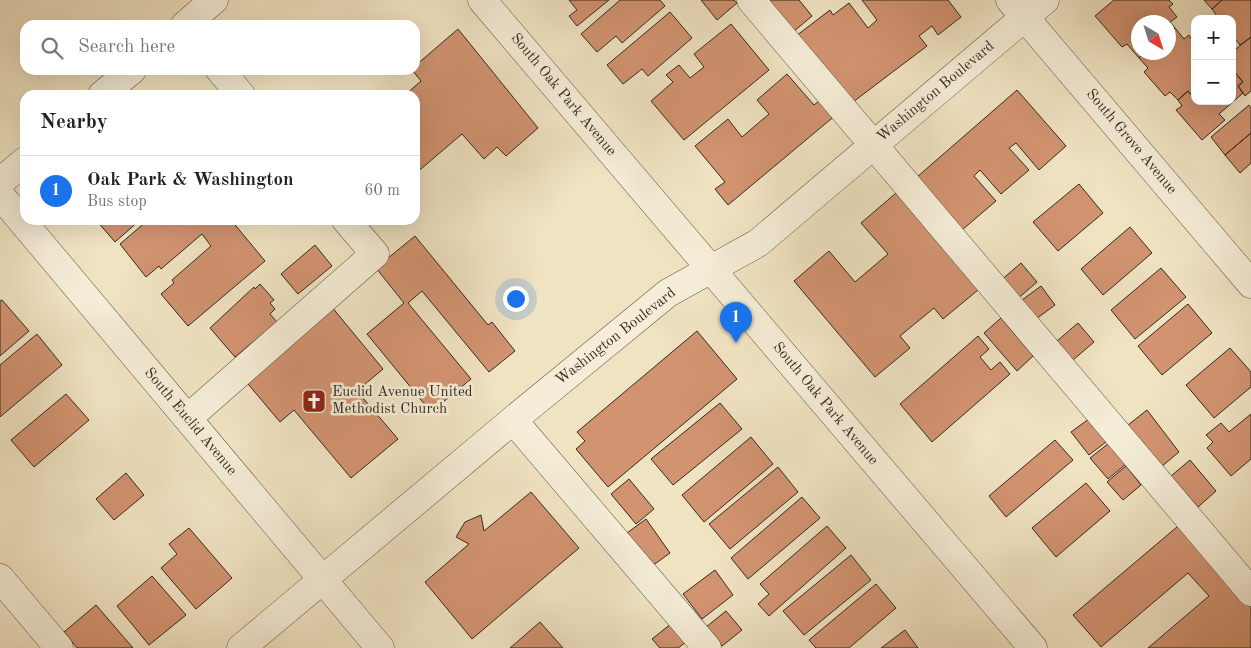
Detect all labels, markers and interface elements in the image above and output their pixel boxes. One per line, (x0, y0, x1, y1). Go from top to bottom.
north arrow (1131, 15, 1176, 60)
map controls (1191, 15, 1236, 105)
button: + (1191, 15, 1236, 60)
search box (20, 20, 420, 75)
street label: South Oak Park Avenue (507, 31, 619, 159)
icon: search (38, 34, 66, 62)
text: Search here (78, 38, 175, 57)
street label: Washington Boulevard (875, 39, 998, 145)
button: − (1191, 60, 1236, 105)
street label: South Grove Avenue (1083, 87, 1179, 197)
text: Nearby (40, 112, 108, 133)
text: Oak Park & Washington (87, 171, 294, 190)
text: 1 (51, 183, 61, 199)
text: 60 m (364, 183, 400, 199)
text: Bus stop (87, 194, 147, 210)
your location (503, 286, 529, 312)
street label: Washington Boulevard (553, 286, 679, 388)
pin: 1 (720, 302, 752, 343)
street label: South Oak Park Avenue (769, 340, 881, 468)
street label: South Euclid Avenue (141, 365, 239, 479)
place label: Euclid Avenue United Methodist Church (332, 385, 473, 417)
church icon: Euclid Avenue United Methodist Church (301, 388, 327, 414)

